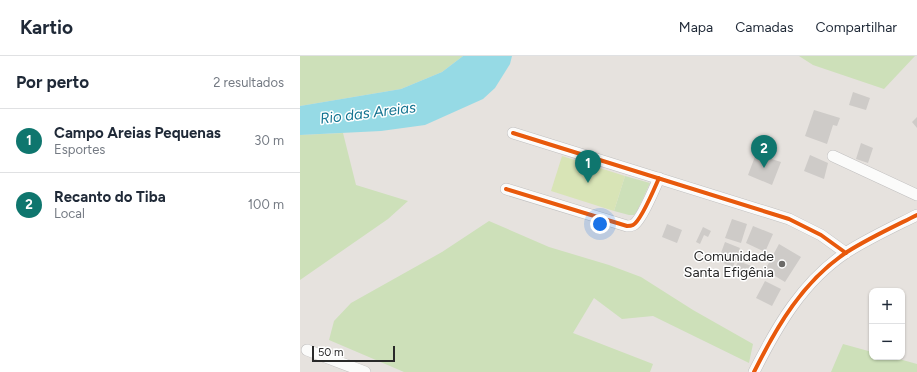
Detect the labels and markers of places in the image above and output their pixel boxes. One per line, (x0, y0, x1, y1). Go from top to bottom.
pin: 2 (751, 135, 777, 168)
pin: 1 (575, 150, 601, 183)
place label: Comunidade Santa Efigênia (684, 248, 774, 281)
marker: Comunidade Santa Efigênia (777, 259, 787, 269)

